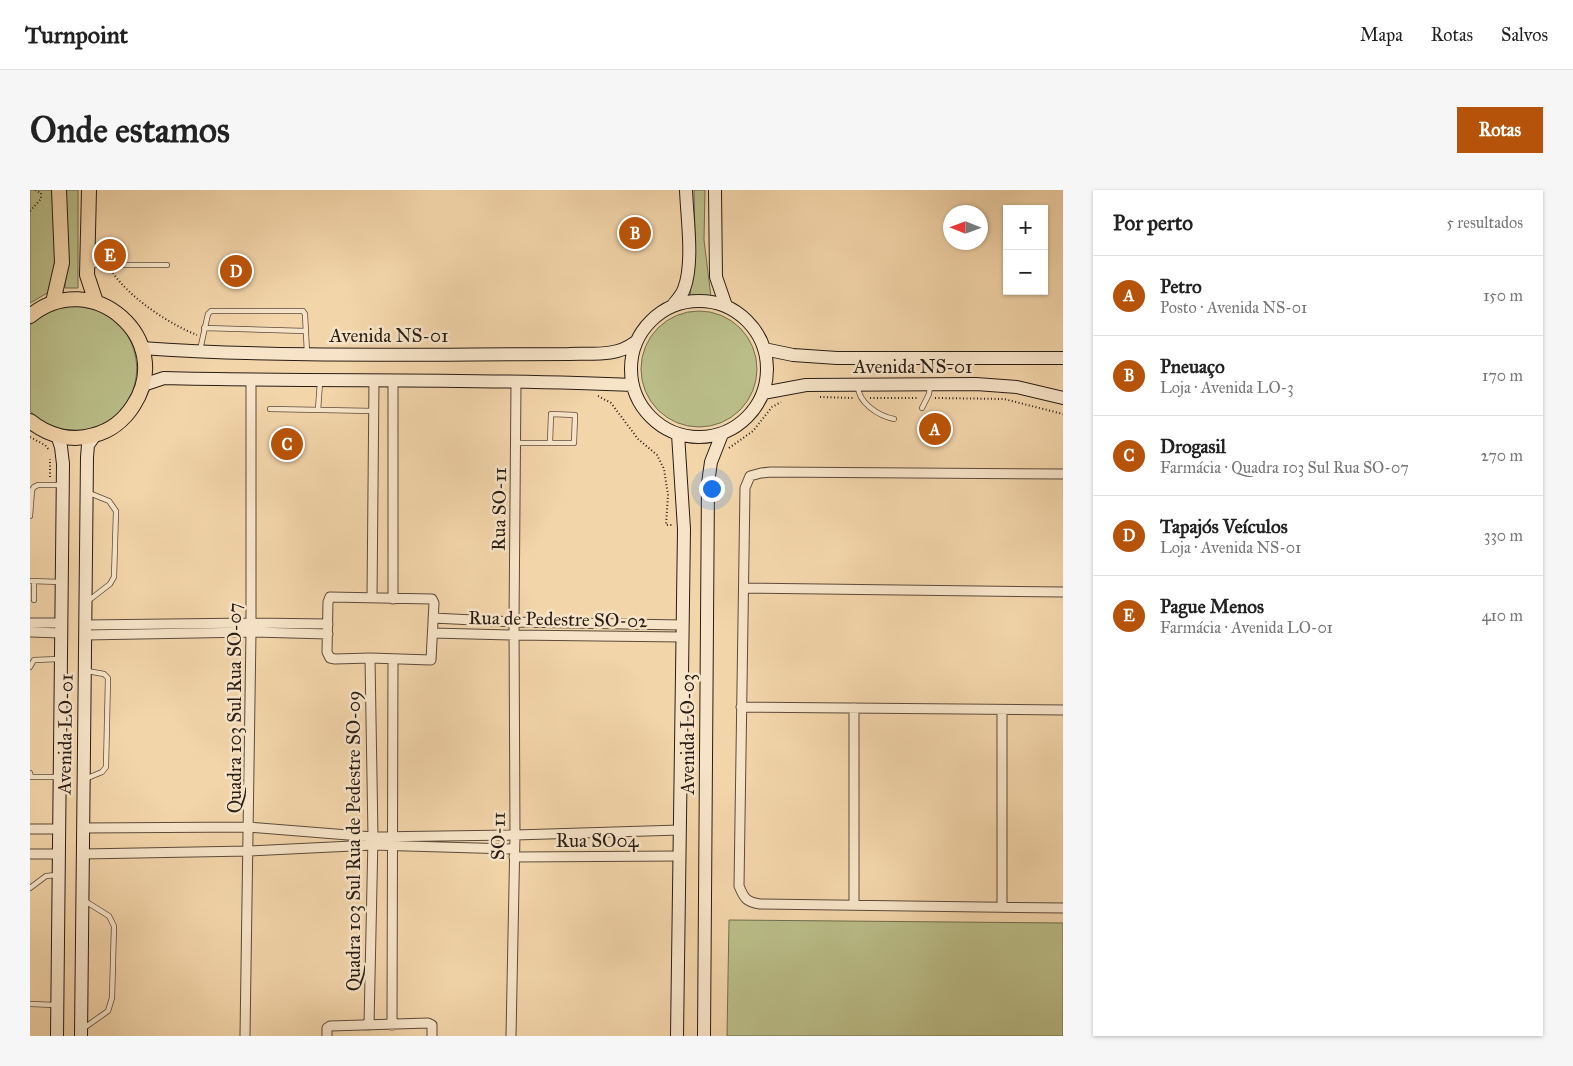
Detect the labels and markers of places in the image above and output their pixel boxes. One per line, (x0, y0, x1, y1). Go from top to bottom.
pin: B (619, 214, 651, 252)
pin: E (94, 236, 126, 274)
pin: D (220, 252, 252, 290)
pin: A (919, 410, 951, 448)
pin: C (271, 425, 303, 463)

